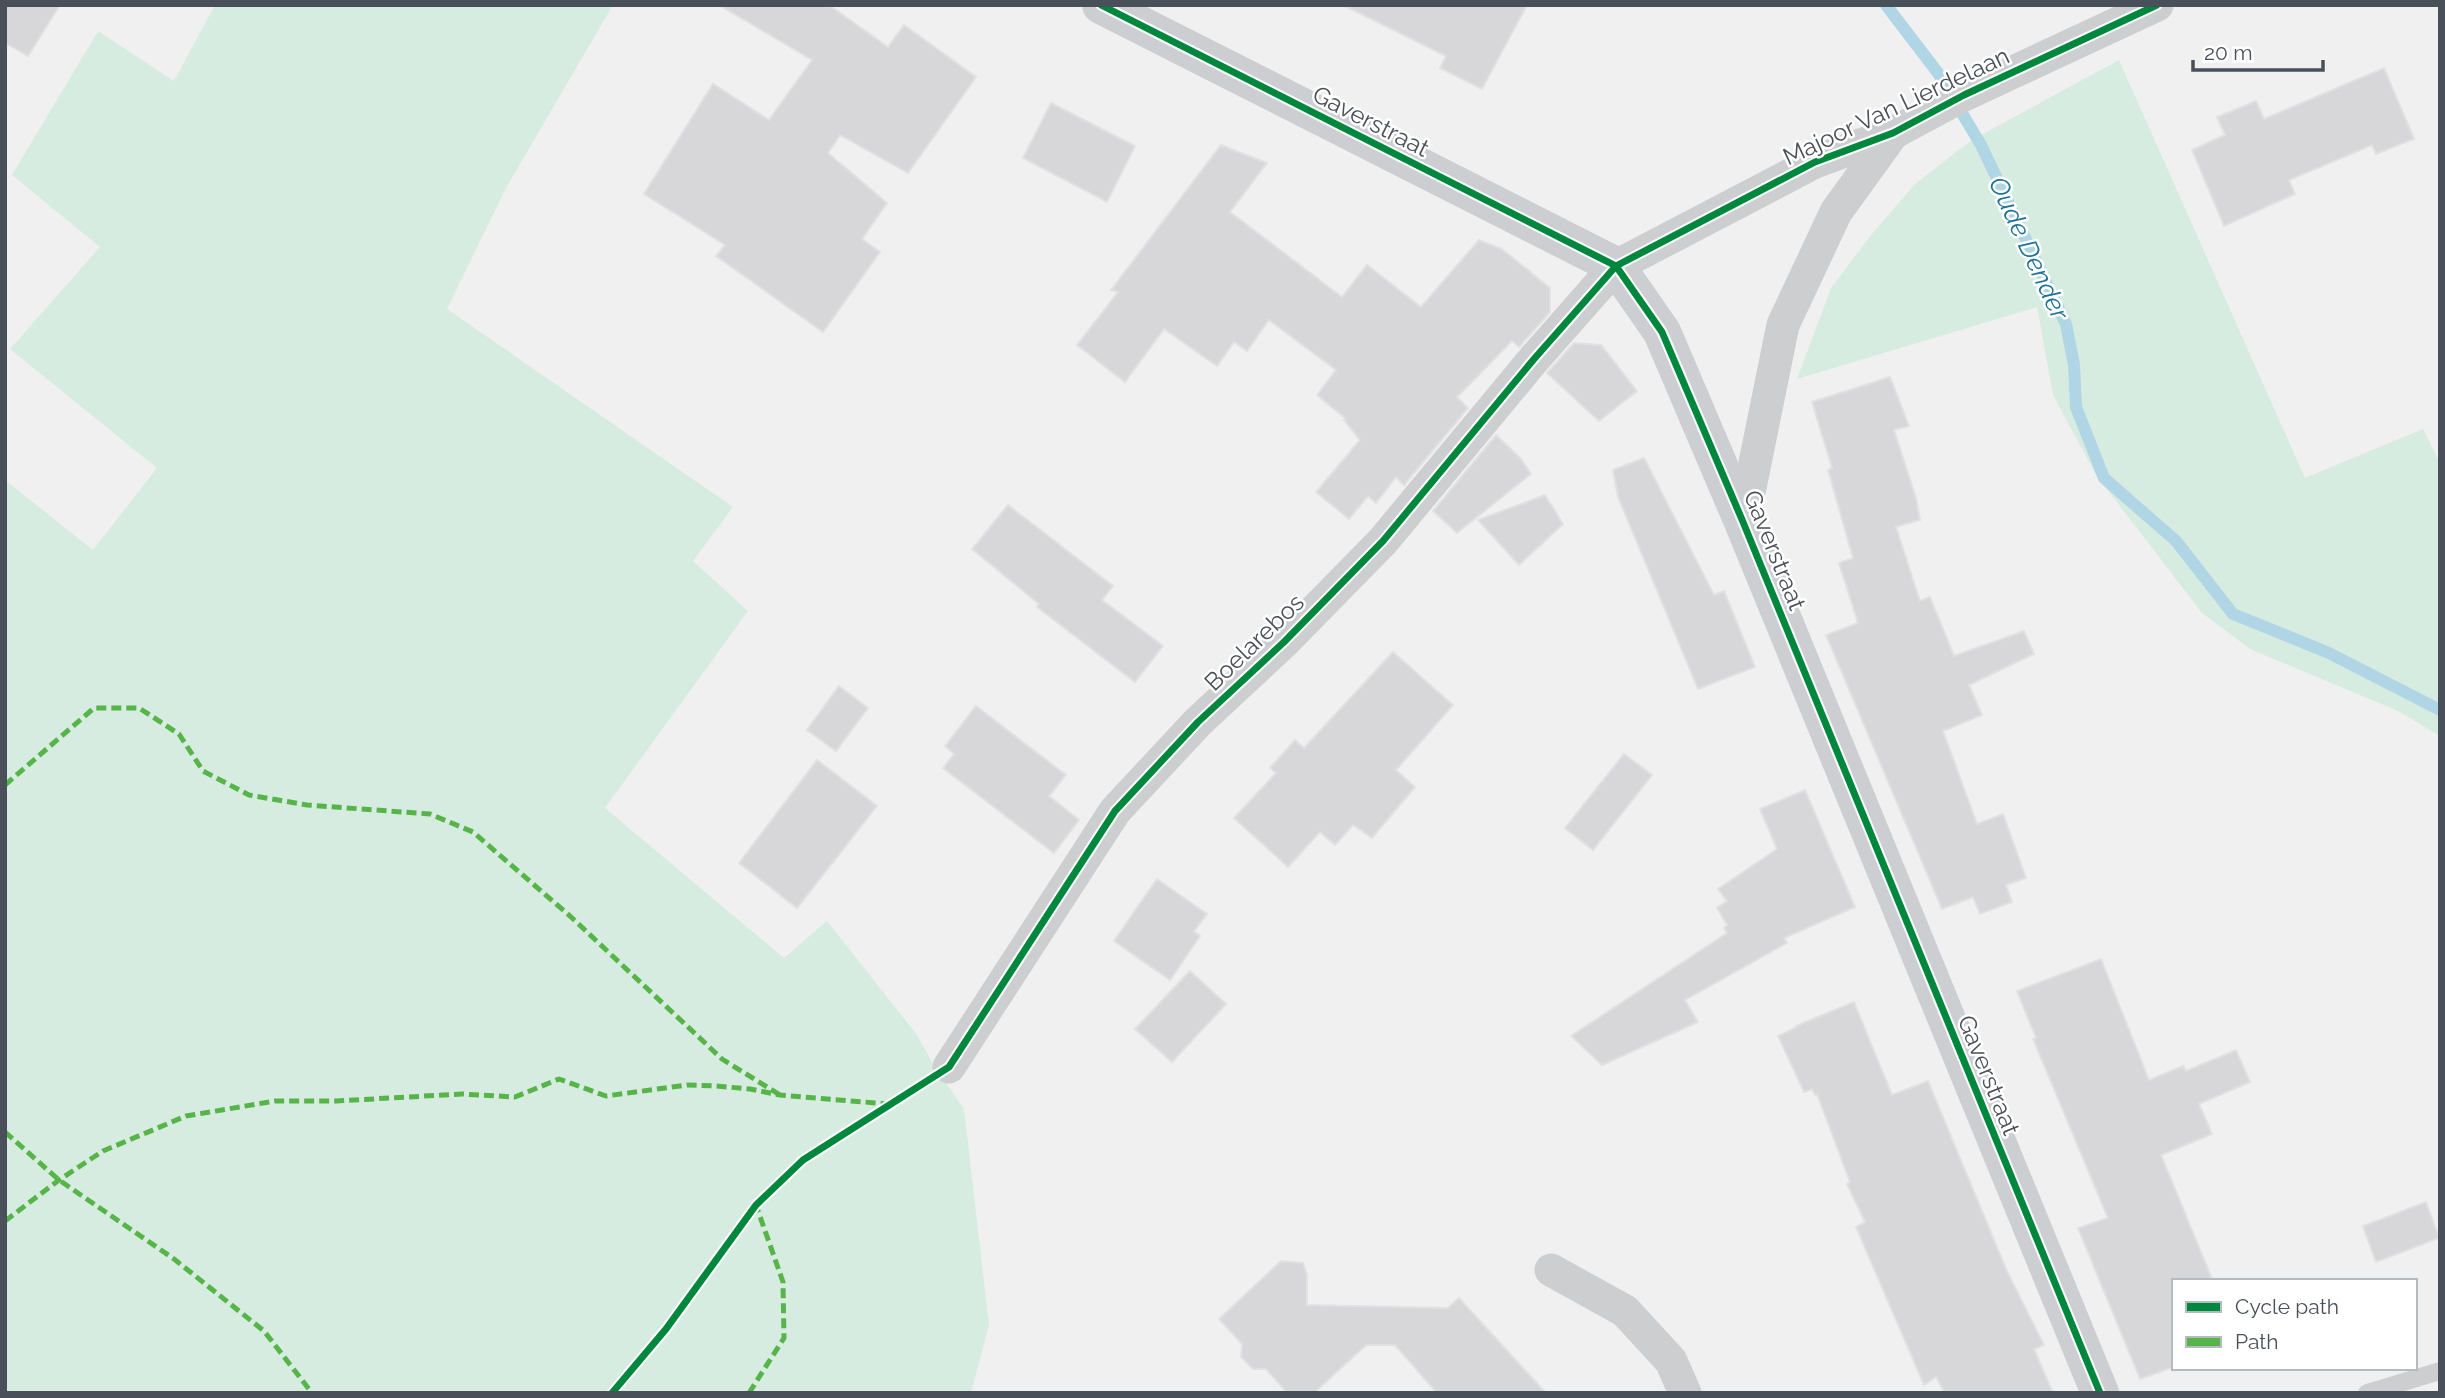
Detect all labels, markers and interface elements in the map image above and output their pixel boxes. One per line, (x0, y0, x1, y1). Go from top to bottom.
scale bar (2193, 28, 2322, 72)
text: 20 m (2204, 40, 2252, 65)
street label: Majoor Van Lierdelaan (1778, 41, 2014, 171)
street label: Gaverstraat (1308, 79, 1434, 163)
water label: Oude Dender (1983, 172, 2076, 325)
street label: Gaverstraat (1738, 486, 1812, 614)
street label: Boelarebos (1198, 588, 1310, 696)
street label: Gaverstraat (1952, 1011, 2026, 1139)
legend (2172, 1279, 2417, 1370)
text: Cycle path (2235, 1294, 2339, 1319)
text: Path (2235, 1329, 2279, 1354)

